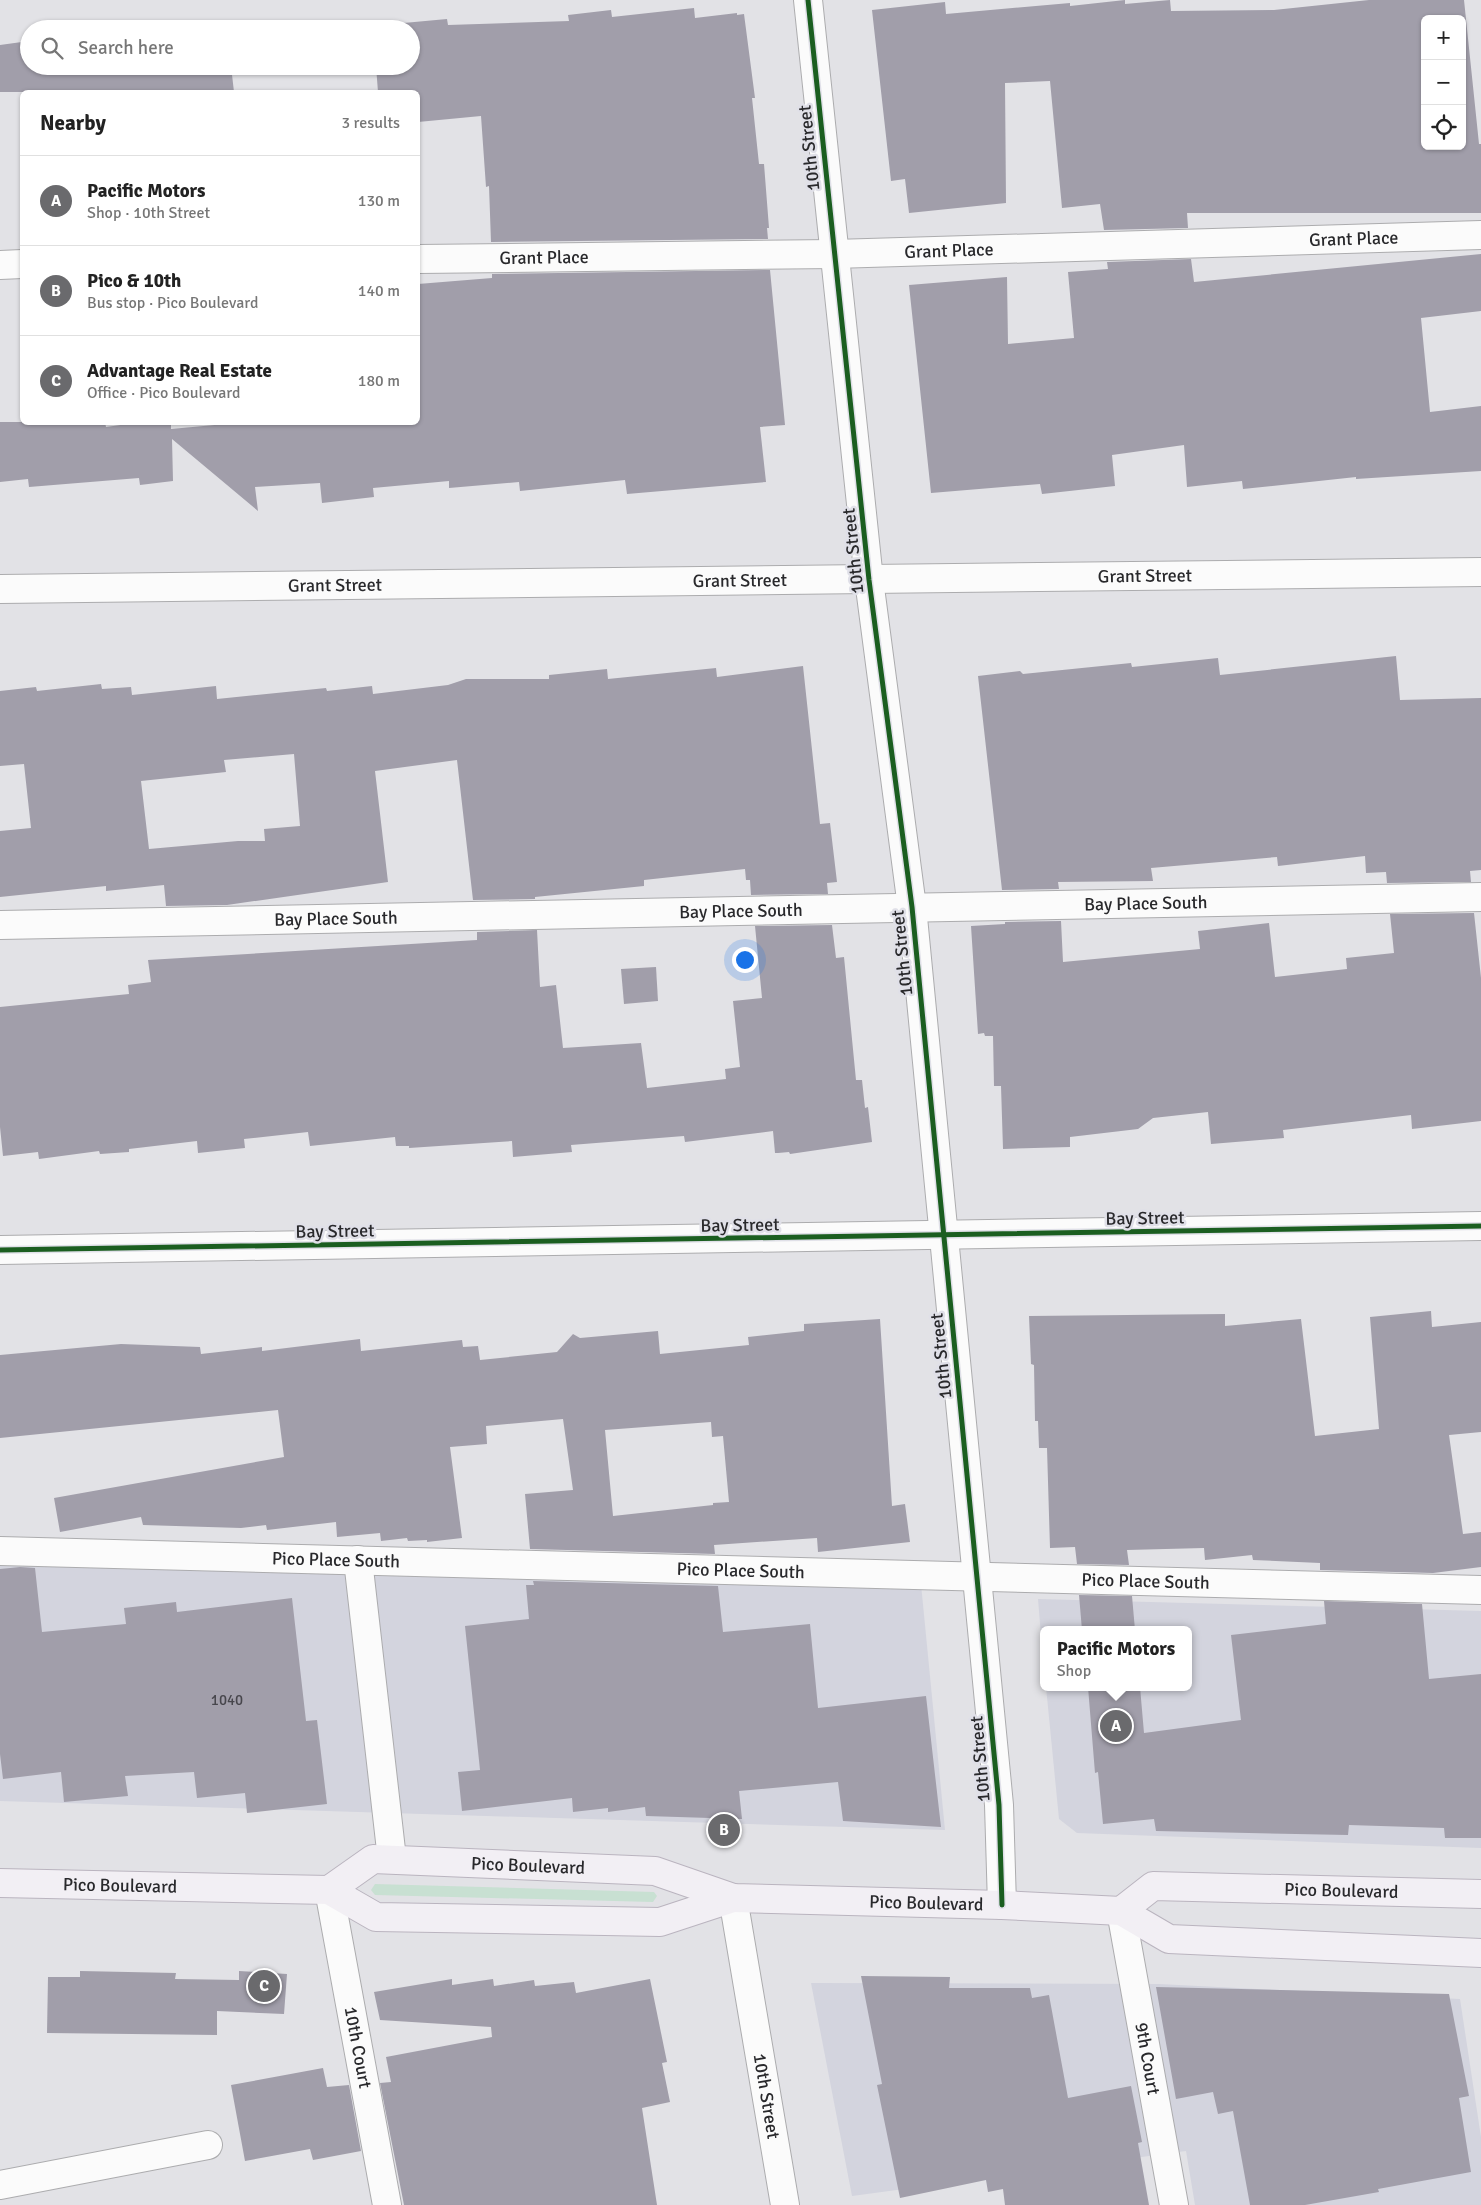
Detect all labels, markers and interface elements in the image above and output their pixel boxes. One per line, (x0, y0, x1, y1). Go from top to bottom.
map controls (1421, 15, 1466, 150)
button: + (1421, 15, 1466, 60)
search box (20, 20, 420, 75)
icon: search (38, 34, 66, 62)
text: Search here (78, 36, 174, 60)
button: − (1421, 60, 1466, 105)
street label: 10th Street (794, 104, 824, 192)
button: locate (1421, 105, 1466, 150)
text: Nearby (40, 110, 106, 136)
text: 3 results (341, 113, 400, 133)
text: Pacific Motors (87, 179, 206, 203)
text: A (51, 191, 61, 211)
text: 130 m (358, 191, 400, 211)
text: Shop · 10th Street (87, 203, 210, 223)
street label: Grant Place (1309, 226, 1399, 251)
street label: Grant Place (904, 238, 994, 263)
street label: Grant Place (499, 246, 589, 269)
text: Pico & 10th (87, 269, 181, 293)
text: B (51, 281, 61, 301)
text: 140 m (358, 281, 400, 301)
text: Bus stop · Pico Boulevard (87, 293, 259, 313)
text: Advantage Real Estate (87, 359, 272, 383)
text: C (51, 371, 61, 391)
text: 180 m (358, 371, 400, 391)
text: Office · Pico Boulevard (87, 383, 241, 403)
street label: 10th Street (838, 507, 868, 595)
street label: Grant Street (1098, 564, 1192, 587)
street label: Grant Street (693, 569, 787, 592)
street label: Grant Street (288, 574, 382, 597)
street label: Bay Place South (1084, 891, 1208, 916)
street label: Bay Place South (679, 899, 803, 923)
street label: Bay Place South (274, 906, 398, 931)
street label: 10th Street (887, 909, 917, 997)
your location (732, 947, 758, 973)
street label: Bay Street (1105, 1206, 1185, 1230)
street label: Bay Street (700, 1213, 780, 1237)
street label: Bay Street (295, 1219, 375, 1243)
street label: 10th Street (926, 1312, 956, 1400)
street label: Pico Place South (272, 1547, 400, 1573)
street label: Pico Place South (676, 1558, 805, 1583)
street label: Pico Place South (1081, 1568, 1210, 1594)
popup (1040, 1626, 1192, 1691)
text: Pacific Motors (1057, 1637, 1175, 1661)
text: Shop (1057, 1661, 1091, 1681)
house number: 1040 (211, 1691, 243, 1709)
pin: A (1100, 1707, 1132, 1745)
street label: 10th Street (965, 1715, 995, 1803)
pin: B (708, 1811, 740, 1849)
street label: Pico Boulevard (471, 1852, 586, 1879)
street label: Pico Boulevard (63, 1873, 177, 1898)
street label: Pico Boulevard (1284, 1878, 1399, 1903)
street label: Pico Boulevard (869, 1891, 984, 1916)
pin: C (248, 1967, 280, 2005)
street label: 10th Court (340, 2005, 376, 2090)
street label: 9th Court (1130, 2021, 1165, 2097)
street label: 10th Street (748, 2052, 785, 2141)

